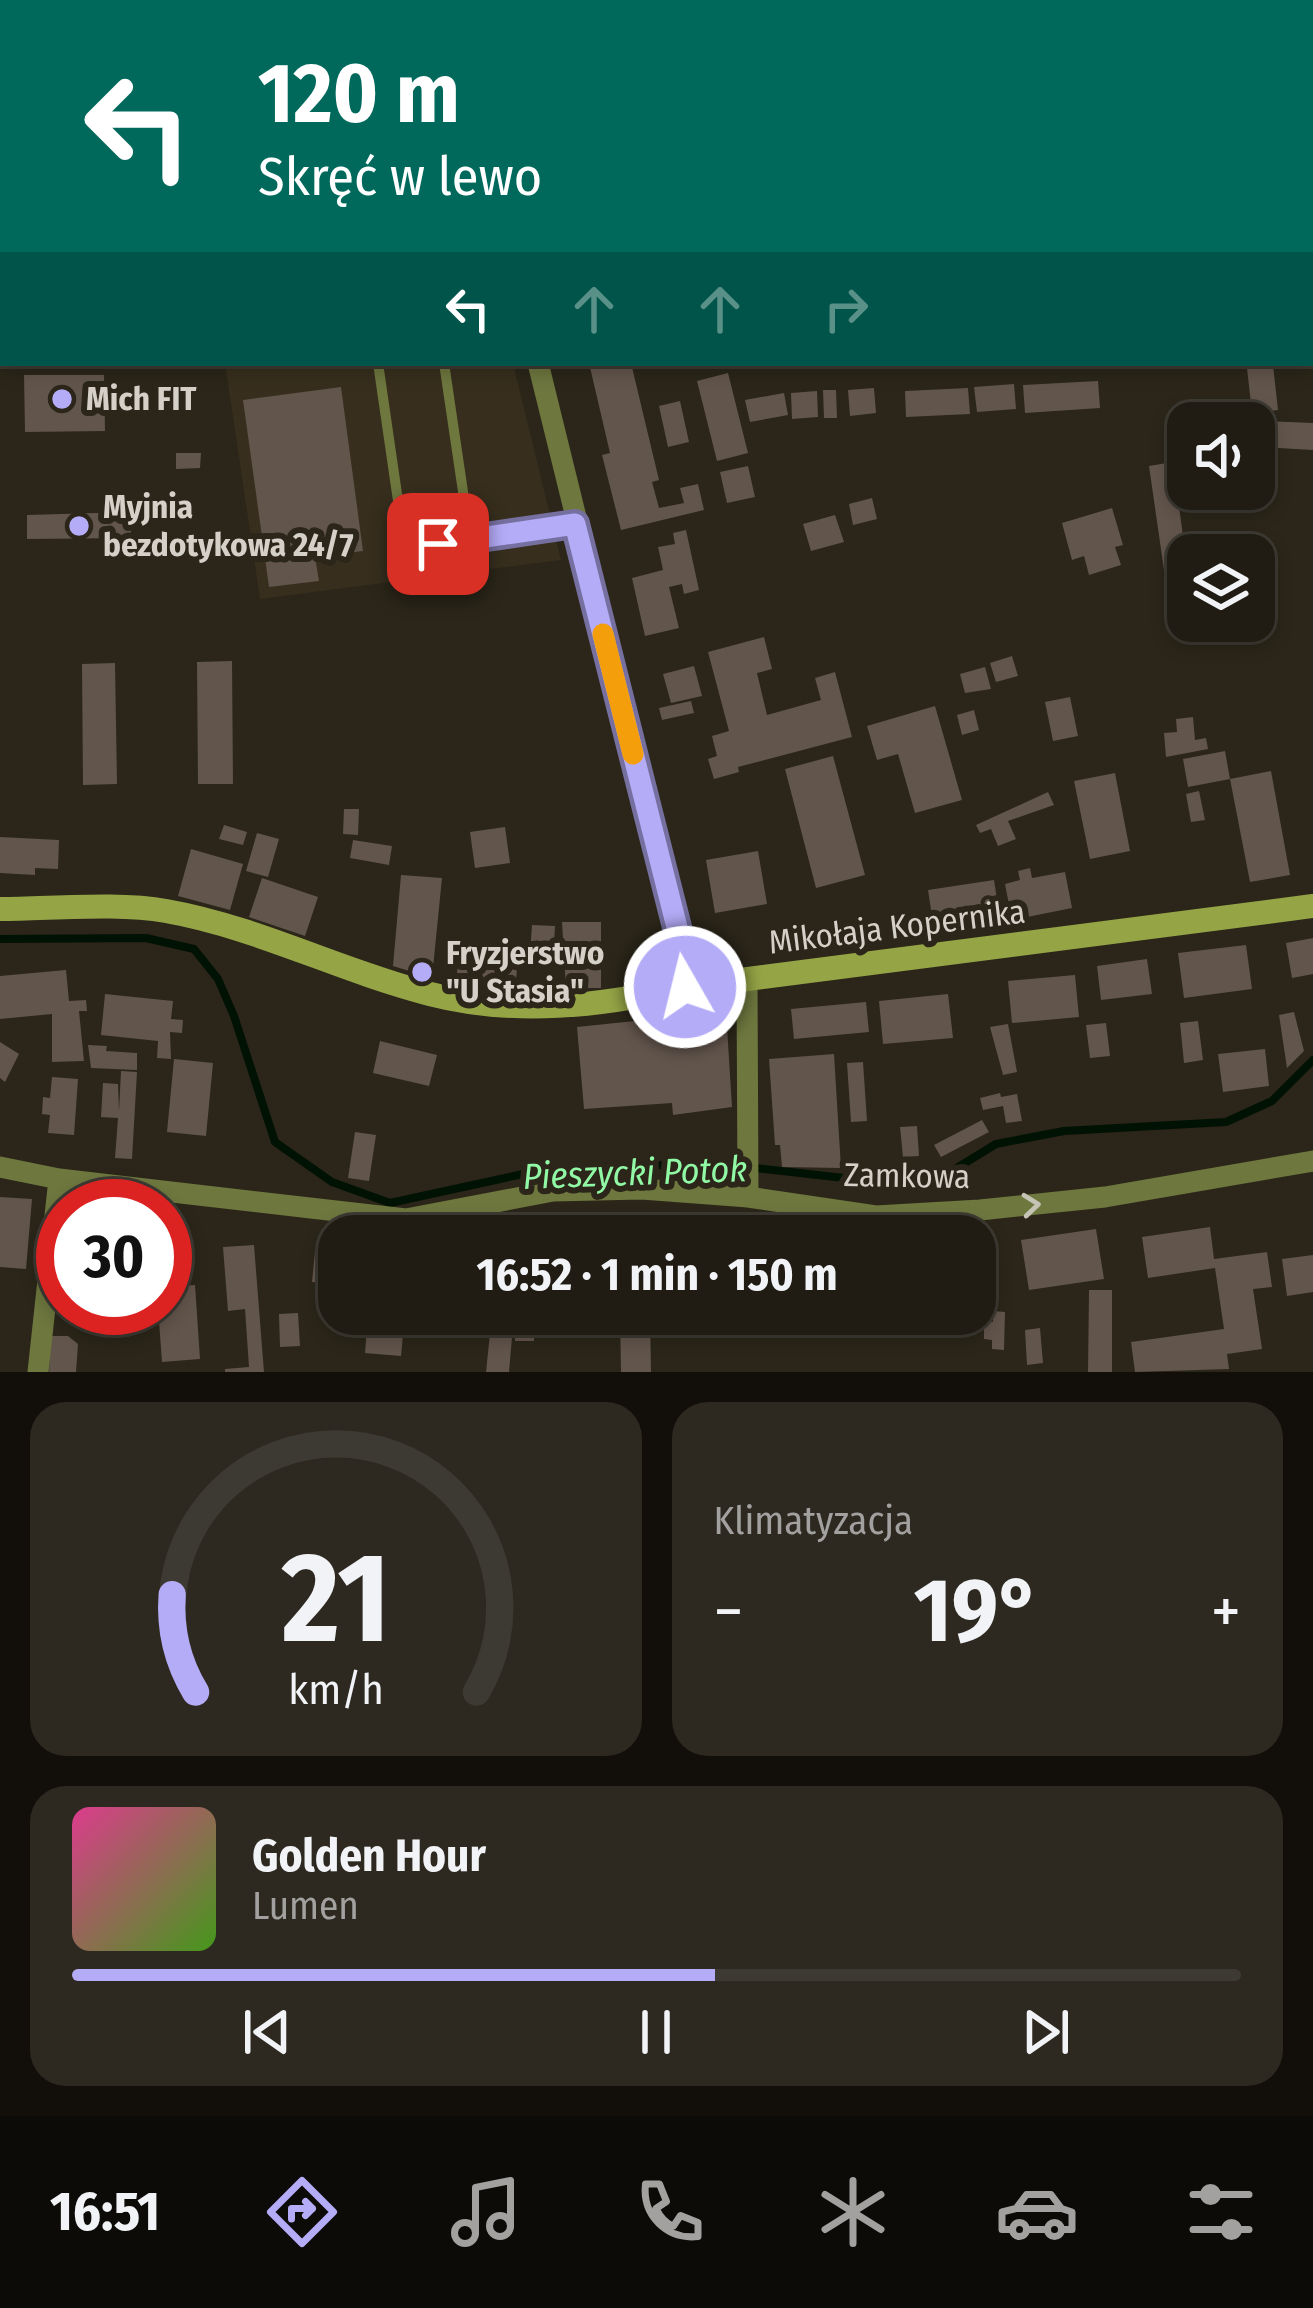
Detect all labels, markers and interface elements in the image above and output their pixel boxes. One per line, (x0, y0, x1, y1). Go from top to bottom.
text: 120 m (258, 43, 460, 144)
icon: left (60, 48, 216, 204)
text: Skręć w lewo (258, 145, 542, 209)
icon: left (435, 276, 501, 342)
icon: ahead (561, 276, 627, 342)
icon: ahead (687, 276, 753, 342)
icon: right (813, 276, 879, 342)
place label: Mich FIT (86, 379, 197, 419)
marker: Mich FIT (49, 386, 75, 412)
map controls (1167, 402, 1275, 642)
button: sound (1167, 402, 1275, 510)
place label: Myjnia bezdotykowa 24/7 (103, 487, 354, 565)
pin (387, 493, 489, 595)
icon: arrive (405, 511, 471, 577)
marker: Myjnia bezdotykowa 24/7 (66, 513, 92, 539)
button: layers (1167, 534, 1275, 642)
street label: Mikołaja Kopernika (766, 891, 1028, 963)
position arrow (622, 924, 748, 1050)
place label: Fryzjerstwo "U Stasia" (446, 933, 604, 1011)
marker: Fryzjerstwo "U Stasia" (409, 959, 435, 985)
water label: Pieszycki Potok (522, 1147, 748, 1199)
street label: Zamkowa (843, 1155, 971, 1197)
speed limit sign: 30 (36, 1179, 192, 1335)
one-way arrow (1022, 1193, 1041, 1218)
text: 16:52 · 1 min · 150 m (476, 1248, 838, 1302)
text: Klimatyzacja (714, 1498, 913, 1544)
text: 21 (281, 1524, 390, 1674)
text: 19° (914, 1557, 1040, 1665)
text: − (714, 1572, 743, 1651)
text: + (1211, 1572, 1241, 1651)
text: km/h (288, 1664, 384, 1715)
text: Golden Hour (252, 1829, 486, 1883)
text: Lumen (252, 1883, 359, 1929)
icon: previous (234, 1999, 300, 2065)
icon: pause (623, 1999, 689, 2065)
icon: next (1013, 1999, 1079, 2065)
icon: directions (260, 2170, 344, 2254)
icon: music (444, 2170, 528, 2254)
icon: phone (628, 2170, 712, 2254)
icon: climate (811, 2170, 895, 2254)
icon: car (995, 2170, 1079, 2254)
icon: filters (1179, 2170, 1263, 2254)
text: 16:51 (50, 2180, 160, 2244)

